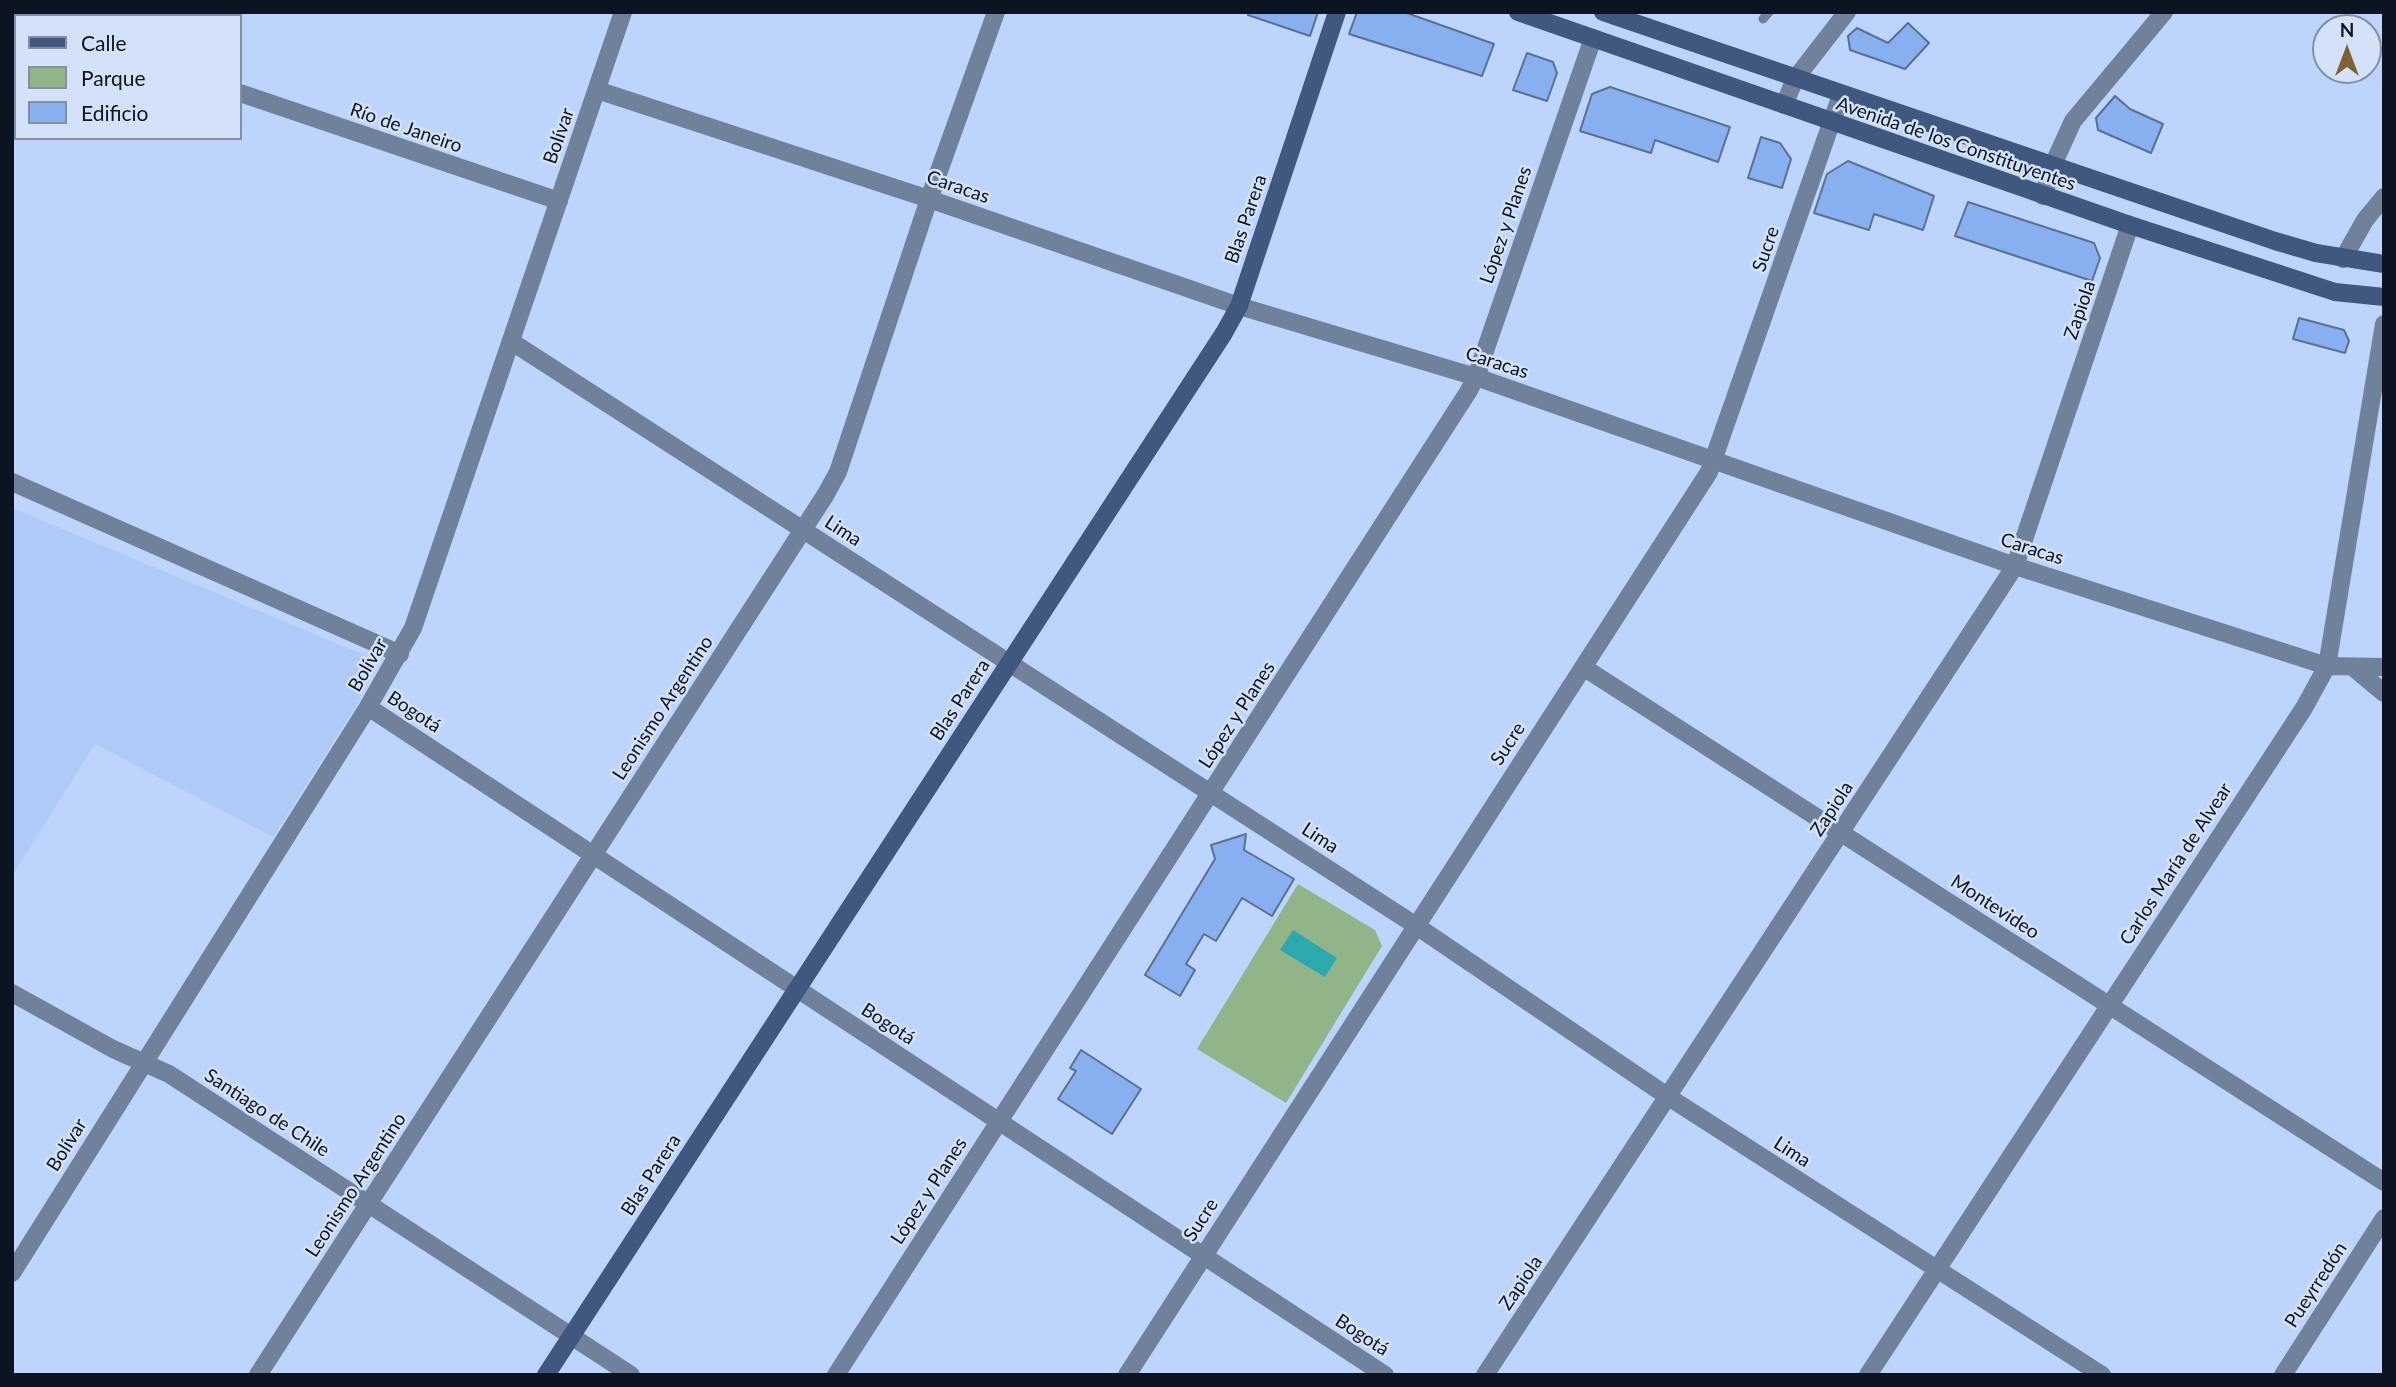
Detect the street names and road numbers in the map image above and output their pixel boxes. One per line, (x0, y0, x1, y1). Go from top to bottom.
street label: Avenida de los Constituyentes (1833, 92, 2079, 196)
street label: Río de Janeiro (347, 98, 465, 158)
street label: Bolívar (539, 105, 579, 167)
street label: López y Planes (1475, 163, 1537, 287)
street label: Caracas (924, 166, 992, 208)
street label: Blas Parera (1220, 172, 1272, 266)
street label: Sucre (1748, 223, 1784, 275)
street label: Zapiola (2059, 278, 2101, 342)
street label: Caracas (1463, 342, 1531, 384)
street label: Lima (820, 511, 866, 551)
street label: Caracas (1998, 528, 2066, 570)
street label: Leonismo Argentino (608, 632, 718, 784)
street label: Bolívar (344, 634, 392, 696)
street label: Blas Parera (925, 655, 995, 745)
street label: López y Planes (1194, 657, 1280, 773)
street label: Bogotá (383, 686, 445, 738)
street label: Sucre (1486, 718, 1530, 770)
street label: Zapiola (1806, 777, 1858, 841)
street label: Carlos María de Alvear (2115, 779, 2237, 949)
street label: Lima (1297, 818, 1343, 858)
street label: Montevideo (1946, 870, 2044, 944)
street label: Bogotá (857, 998, 919, 1050)
street label: Santiago de Chile (200, 1064, 334, 1162)
street label: Leonismo Argentino (301, 1109, 411, 1261)
street label: Bolívar (42, 1114, 92, 1176)
street label: Blas Parera (616, 1130, 686, 1220)
street label: Lima (1769, 1132, 1815, 1172)
street label: López y Planes (886, 1133, 972, 1249)
street label: Sucre (1179, 1194, 1223, 1246)
street label: Pueyrredón (2280, 1238, 2352, 1332)
street label: Zapiola (1495, 1251, 1547, 1315)
street label: Bogotá (1331, 1309, 1393, 1361)

